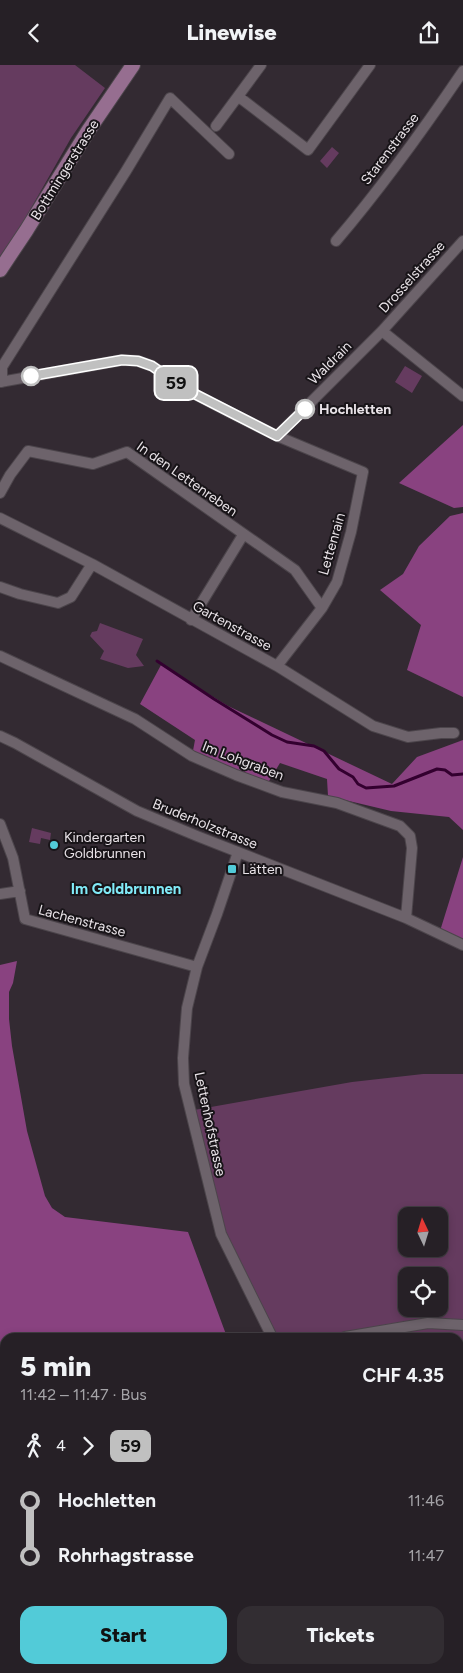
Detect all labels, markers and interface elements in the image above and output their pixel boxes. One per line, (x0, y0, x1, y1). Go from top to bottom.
icon: back (20, 19, 48, 47)
text: Linewise (186, 19, 277, 46)
icon: share (415, 19, 443, 47)
street label: Starenstrasse (357, 109, 423, 188)
street label: Bottmingerstrasse (27, 116, 103, 223)
street label: Drosselstrasse (375, 237, 449, 316)
street label: Waldrain (305, 338, 355, 388)
unlabelled marker (21, 366, 41, 386)
line badge: 59 (154, 367, 198, 399)
text: 59 (166, 372, 186, 394)
marker: Hochletten (295, 399, 315, 419)
place label: Hochletten (319, 401, 391, 418)
street label: In den Lettenreben (133, 438, 241, 520)
street label: Lettenrain (315, 511, 349, 577)
street label: Gartenstrasse (190, 597, 275, 655)
street label: Im Lohgraben (200, 738, 286, 784)
street label: Bruderholzstrasse (150, 795, 260, 853)
place label: Kindergarten Goldbrunnen (64, 829, 146, 862)
marker: Kindergarten Goldbrunnen (48, 839, 60, 851)
place label: Lätten (242, 861, 283, 878)
marker: Lätten (226, 863, 238, 875)
district label: Im Goldbrunnen (71, 880, 181, 898)
street label: Lachenstrasse (37, 901, 128, 941)
street label: Lettenhofstrasse (191, 1070, 229, 1178)
north arrow (398, 1207, 448, 1257)
map controls (398, 1207, 448, 1317)
button: locate (398, 1267, 448, 1317)
text: 5 min (20, 1349, 91, 1383)
text: CHF 4.35 (363, 1364, 444, 1387)
text: 11:42 – 11:47 · Bus (20, 1385, 147, 1404)
icon: walk (20, 1432, 48, 1460)
icon: forward (74, 1432, 102, 1460)
text: 59 (120, 1435, 141, 1457)
text: 4 (56, 1436, 66, 1455)
text: Hochletten (58, 1489, 156, 1512)
text: 11:46 (408, 1491, 444, 1510)
text: Rohrhagstrasse (58, 1544, 194, 1567)
text: 11:47 (408, 1546, 444, 1565)
button: Start (20, 1606, 227, 1664)
button: Tickets (237, 1606, 444, 1664)

